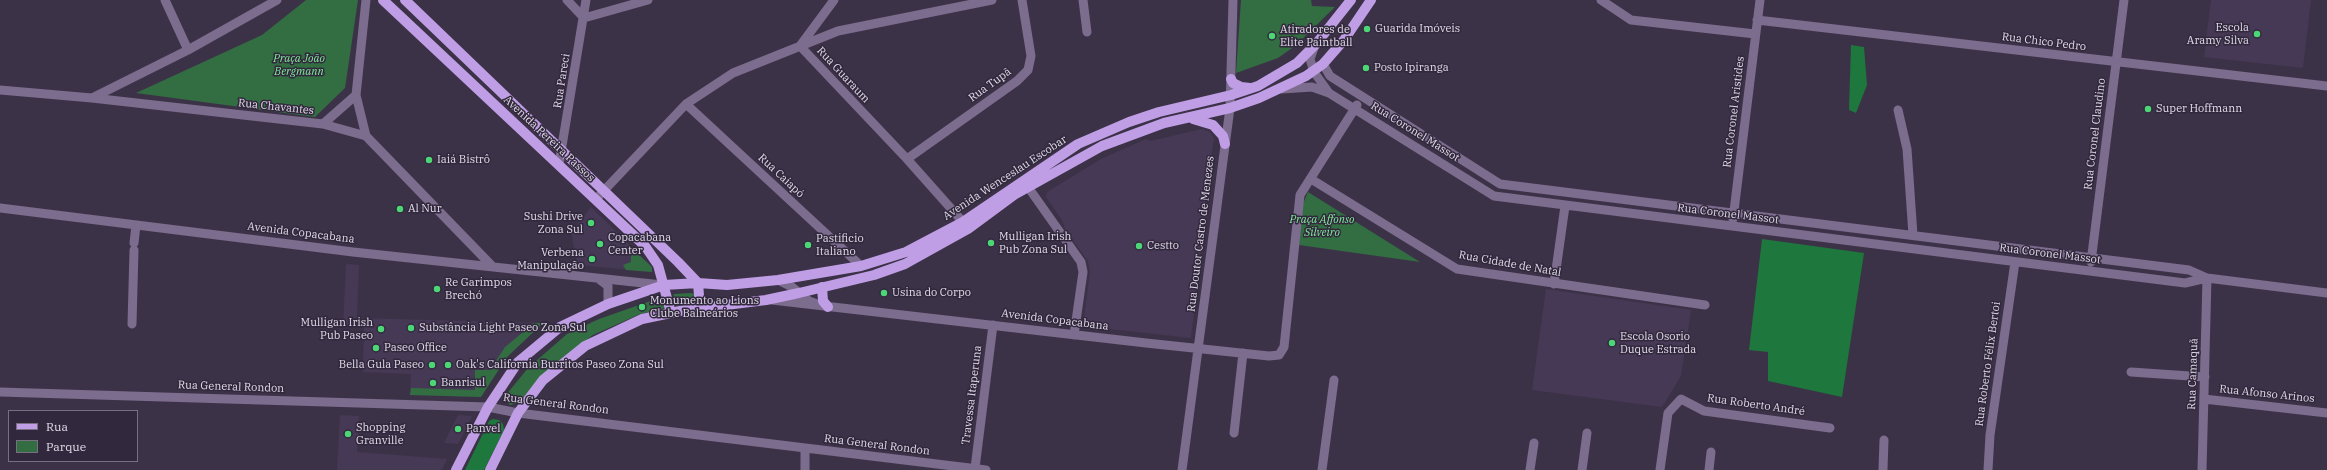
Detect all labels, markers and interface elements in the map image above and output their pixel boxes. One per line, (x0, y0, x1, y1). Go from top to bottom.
place label: Escola Aramy Silva (2187, 21, 2249, 47)
place label: Guarida Imóveis (1375, 22, 1460, 36)
place label: Atiradores de Elite Paintball (1280, 23, 1353, 49)
marker: Guarida Imóveis (1362, 24, 1372, 34)
marker: Escola Aramy Silva (2252, 29, 2262, 39)
street label: Rua Chico Pedro (2001, 30, 2087, 54)
marker: Atiradores de Elite Paintball (1267, 31, 1277, 41)
street label: Rua Guaraum (814, 44, 872, 106)
park label: Praça João Bergmann (273, 52, 325, 78)
street label: Rua Pareci (551, 53, 573, 109)
street label: Rua Coronel Aristides (1721, 55, 1747, 169)
place label: Posto Ipiranga (1374, 61, 1449, 75)
marker: Posto Ipiranga (1361, 63, 1371, 73)
street label: Rua Tupã (966, 65, 1014, 105)
street label: Rua Coronel Claudino (2082, 77, 2108, 191)
street label: Avenida Pereira Passos (501, 93, 597, 185)
street label: Rua Chavantes (237, 96, 315, 118)
street label: Rua Coronel Massot (1368, 99, 1462, 165)
place label: Super Hoffmann (2156, 102, 2242, 116)
marker: Super Hoffmann (2143, 104, 2153, 114)
street label: Avenida Wenceslau Escobar (941, 133, 1069, 223)
street label: Rua Caiapó (755, 151, 807, 201)
place label: Iaiá Bistrô (437, 153, 490, 167)
marker: Iaiá Bistrô (424, 155, 434, 165)
street label: Rua Doutor Castro de Menezes (1185, 155, 1217, 313)
street label: Rua Coronel Massot (1677, 201, 1779, 227)
place label: Al Nur (408, 202, 442, 216)
marker: Al Nur (395, 204, 405, 214)
place label: Sushi Drive Zona Sul (524, 210, 583, 236)
park label: Praça Affonso Silveiro (1290, 213, 1354, 239)
marker: Sushi Drive Zona Sul (586, 218, 596, 228)
street label: Avenida Copacabana (247, 220, 355, 246)
place label: Mulligan Irish Pub Zona Sul (999, 230, 1071, 256)
place label: Copacabana Center (608, 231, 671, 257)
place label: Pastificio Italiano (816, 232, 864, 258)
marker: Mulligan Irish Pub Zona Sul (986, 238, 996, 248)
marker: Copacabana Center (595, 239, 605, 249)
place label: Cestto (1147, 239, 1179, 253)
marker: Pastificio Italiano (803, 240, 813, 250)
marker: Cestto (1134, 241, 1144, 251)
street label: Rua Coronel Massot (1999, 241, 2101, 267)
place label: Verbena Manipulação (517, 246, 584, 272)
street label: Rua Cidade de Natal (1458, 248, 1562, 280)
marker: Verbena Manipulação (587, 254, 597, 264)
place label: Re Garimpos Brechó (445, 276, 512, 302)
marker: Re Garimpos Brechó (432, 284, 442, 294)
place label: Usina do Corpo (892, 286, 971, 300)
marker: Usina do Corpo (879, 288, 889, 298)
place label: Monumento ao Lions Clube Balneários (650, 294, 759, 320)
street label: Rua Roberto Félix Bertoi (1973, 301, 2003, 427)
marker: Monumento ao Lions Clube Balneários (637, 302, 647, 312)
street label: Avenida Copacabana (1001, 307, 1109, 333)
place label: Mulligan Irish Pub Paseo (301, 316, 373, 342)
place label: Substância Light Paseo Zona Sul (419, 321, 586, 335)
marker: Substância Light Paseo Zona Sul (406, 323, 416, 333)
marker: Mulligan Irish Pub Paseo (376, 324, 386, 334)
place label: Escola Osorio Duque Estrada (1620, 330, 1696, 356)
marker: Escola Osorio Duque Estrada (1607, 338, 1617, 348)
street label: Rua Camaquã (2185, 338, 2201, 410)
place label: Paseo Office (384, 341, 447, 355)
marker: Paseo Office (371, 343, 381, 353)
street label: Travessa Itaperuna (959, 345, 985, 445)
place label: Bella Gula Paseo (339, 358, 424, 372)
place label: Oak's California Burritos Paseo Zona Sul (456, 358, 664, 372)
marker: Bella Gula Paseo (427, 360, 437, 370)
marker: Oak's California Burritos Paseo Zona Sul (443, 360, 453, 370)
place label: Banrisul (441, 376, 485, 390)
marker: Banrisul (428, 378, 438, 388)
street label: Rua General Rondon (178, 379, 284, 395)
street label: Rua Afonso Arinos (2219, 382, 2315, 406)
street label: Rua General Rondon (502, 391, 610, 417)
street label: Rua Roberto André (1706, 392, 1806, 418)
legend (8, 410, 138, 462)
text: Rua (46, 419, 68, 434)
place label: Shopping Granville (356, 421, 405, 447)
place label: Panvel (466, 422, 501, 436)
marker: Panvel (453, 424, 463, 434)
marker: Shopping Granville (343, 429, 353, 439)
street label: Rua General Rondon (823, 432, 931, 458)
text: Parque (46, 439, 86, 454)

